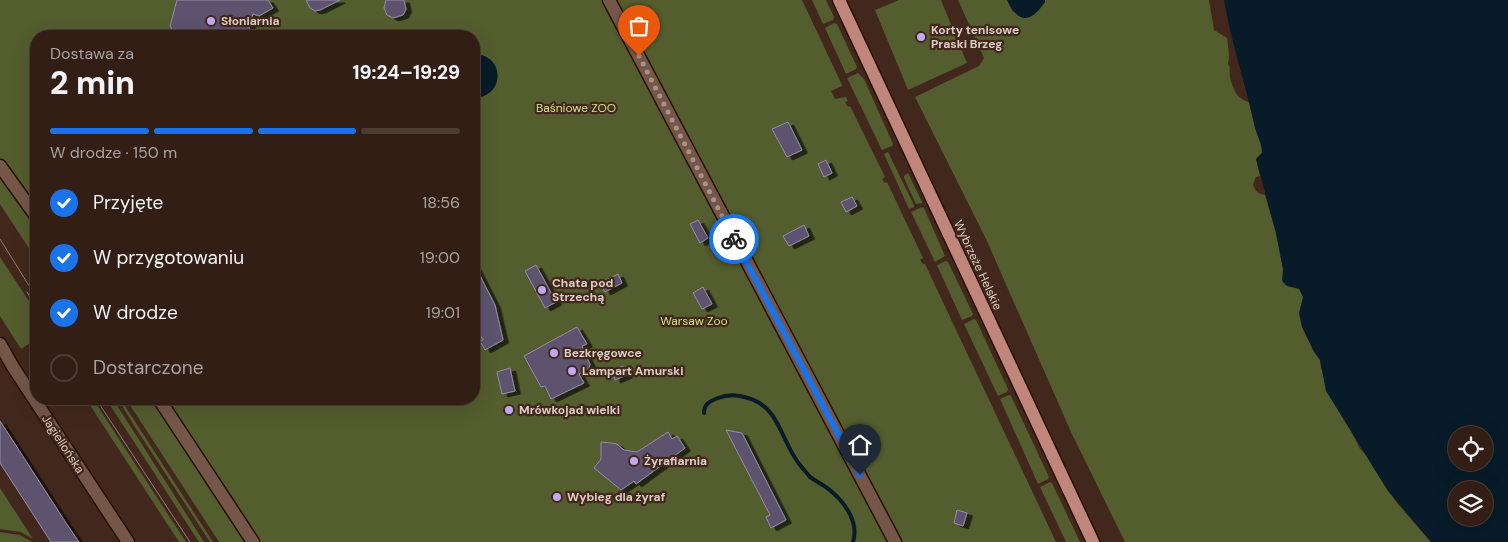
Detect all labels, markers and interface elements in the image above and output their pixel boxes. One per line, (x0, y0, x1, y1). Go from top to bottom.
pin (618, 5, 660, 56)
icon: bag (625, 12, 653, 40)
place label: Słoniarnia (221, 13, 279, 29)
marker: Słoniarnia (205, 15, 217, 27)
place label: Korty tenisowe Praski Brzeg (931, 22, 1019, 52)
marker: Korty tenisowe Praski Brzeg (915, 31, 927, 43)
text: Dostawa za (50, 43, 134, 64)
text: 19:24–19:29 (352, 60, 460, 85)
text: 2 min (50, 62, 135, 104)
park label: Baśniowe ZOO (536, 100, 616, 116)
text: W drodze · 150 m (50, 142, 177, 163)
icon: check (50, 189, 78, 217)
text: Przyjęte (93, 190, 163, 215)
text: 18:56 (422, 192, 460, 213)
courier (709, 214, 759, 264)
street label: Wybrzeże Helskie (950, 217, 1006, 313)
icon: bike (720, 225, 748, 253)
icon: check (50, 244, 78, 272)
text: W przygotowaniu (93, 245, 244, 270)
text: 19:00 (420, 247, 460, 268)
place label: Chata pod Strzechą (552, 275, 613, 305)
marker: Chata pod Strzechą (536, 284, 548, 296)
icon: check (50, 299, 78, 327)
text: W drodze (93, 300, 178, 325)
text: 19:01 (426, 302, 460, 323)
park label: Warsaw Zoo (660, 313, 728, 329)
place label: Bezkręgowce (564, 345, 642, 361)
marker: Bezkręgowce (548, 347, 560, 359)
text: Dostarczone (93, 355, 203, 380)
place label: Lampart Amurski (582, 363, 684, 379)
marker: Lampart Amurski (566, 365, 578, 377)
place label: Mrówkojad wielki (519, 402, 620, 418)
marker: Mrówkojad wielki (503, 404, 515, 416)
street label: Jagiellońska (38, 412, 88, 476)
pin (839, 424, 881, 475)
map controls (1448, 426, 1493, 526)
button: locate (1448, 426, 1493, 471)
icon: home (846, 431, 874, 459)
place label: Żyrafiarnia (644, 453, 707, 469)
marker: Żyrafiarnia (628, 455, 640, 467)
button: layers (1448, 481, 1493, 526)
place label: Wybieg dla żyraf (567, 489, 665, 505)
marker: Wybieg dla żyraf (551, 491, 563, 503)

